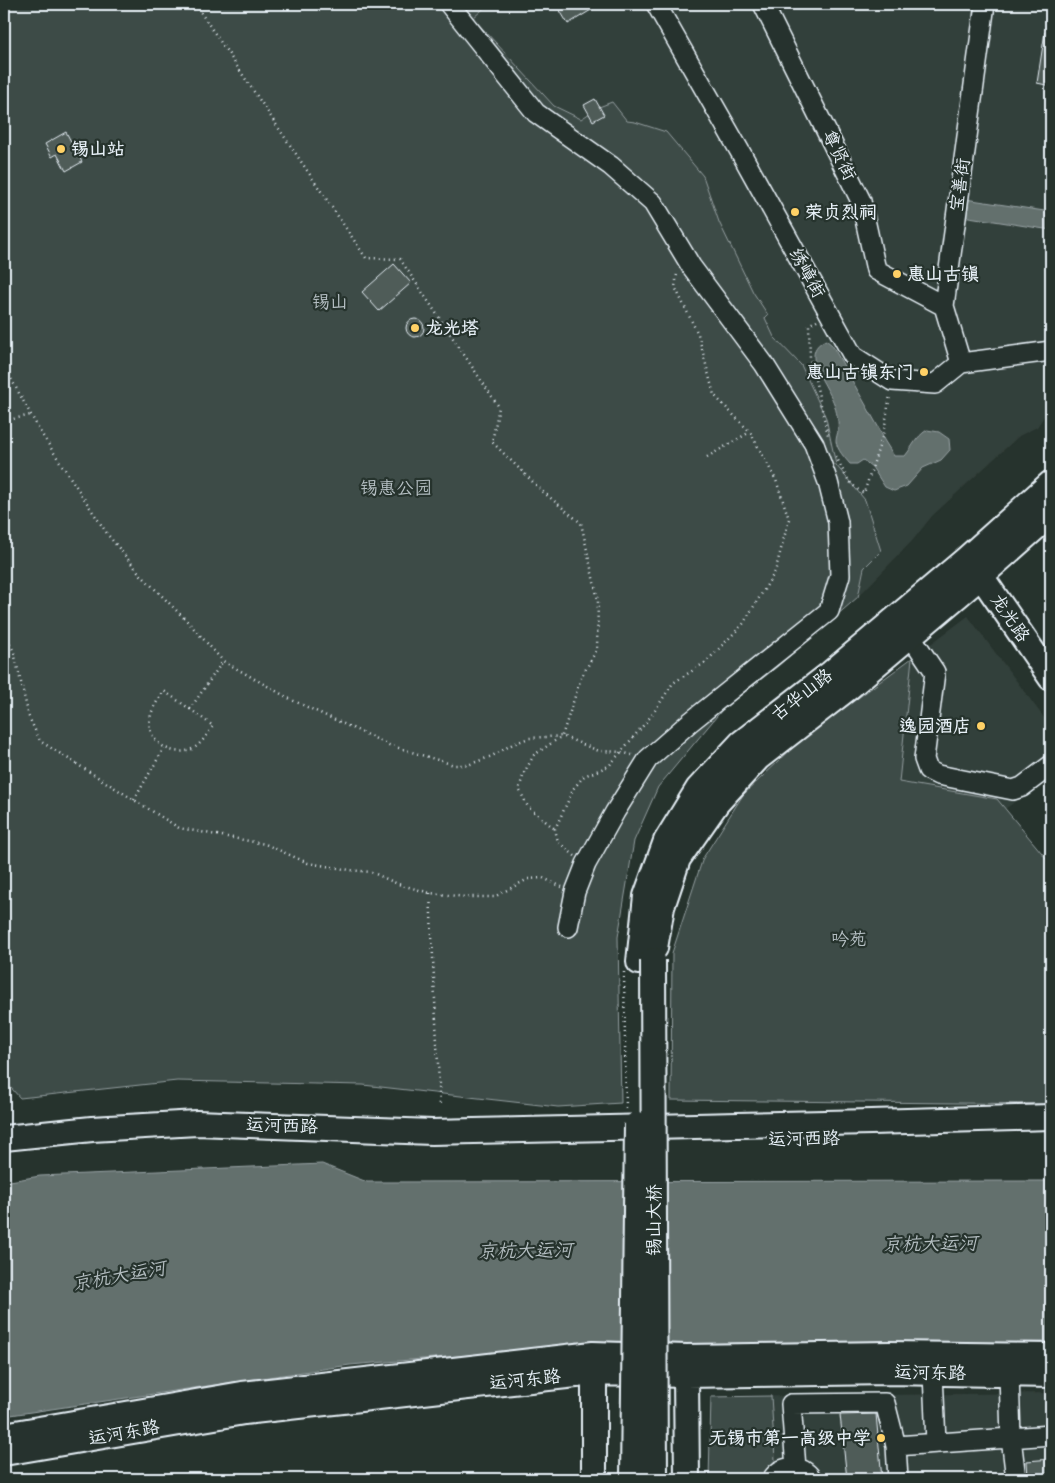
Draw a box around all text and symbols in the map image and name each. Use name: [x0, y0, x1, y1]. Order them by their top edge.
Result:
street label: 尊贤街: [817, 126, 861, 184]
place label: 锡山站: [71, 138, 125, 161]
marker: 锡山站: [55, 143, 67, 155]
street label: 宝善街: [945, 157, 975, 213]
place label: 荣贞烈祠: [805, 201, 877, 224]
marker: 荣贞烈祠: [789, 206, 801, 218]
street label: 绣嶂街: [784, 244, 830, 302]
place label: 惠山古镇: [907, 263, 979, 286]
marker: 惠山古镇: [891, 268, 903, 280]
park label: 锡山: [312, 291, 348, 314]
place label: 龙光塔: [425, 317, 479, 340]
marker: 龙光塔: [409, 322, 421, 334]
place label: 惠山古镇东门: [806, 361, 914, 384]
marker: 惠山古镇东门: [918, 366, 930, 378]
park label: 锡惠公园: [360, 477, 432, 500]
street label: 龙光路: [985, 589, 1035, 647]
street label: 古华山路: [767, 664, 837, 726]
place label: 逸园酒店: [899, 715, 971, 738]
marker: 逸园酒店: [975, 720, 987, 732]
park label: 吟苑: [831, 928, 867, 951]
street label: 运河西路: [246, 1113, 318, 1139]
street label: 运河西路: [768, 1127, 840, 1151]
street label: 锡山大桥: [643, 1184, 666, 1256]
water label: 京杭大运河: [882, 1231, 981, 1257]
water label: 京杭大运河: [477, 1238, 576, 1264]
water label: 京杭大运河: [70, 1255, 171, 1296]
street label: 运河东路: [894, 1361, 966, 1385]
street label: 运河东路: [488, 1365, 562, 1395]
street label: 运河东路: [87, 1415, 161, 1451]
place label: 无锡市第一高级中学: [709, 1427, 871, 1450]
marker: 无锡市第一高级中学: [875, 1432, 887, 1444]

